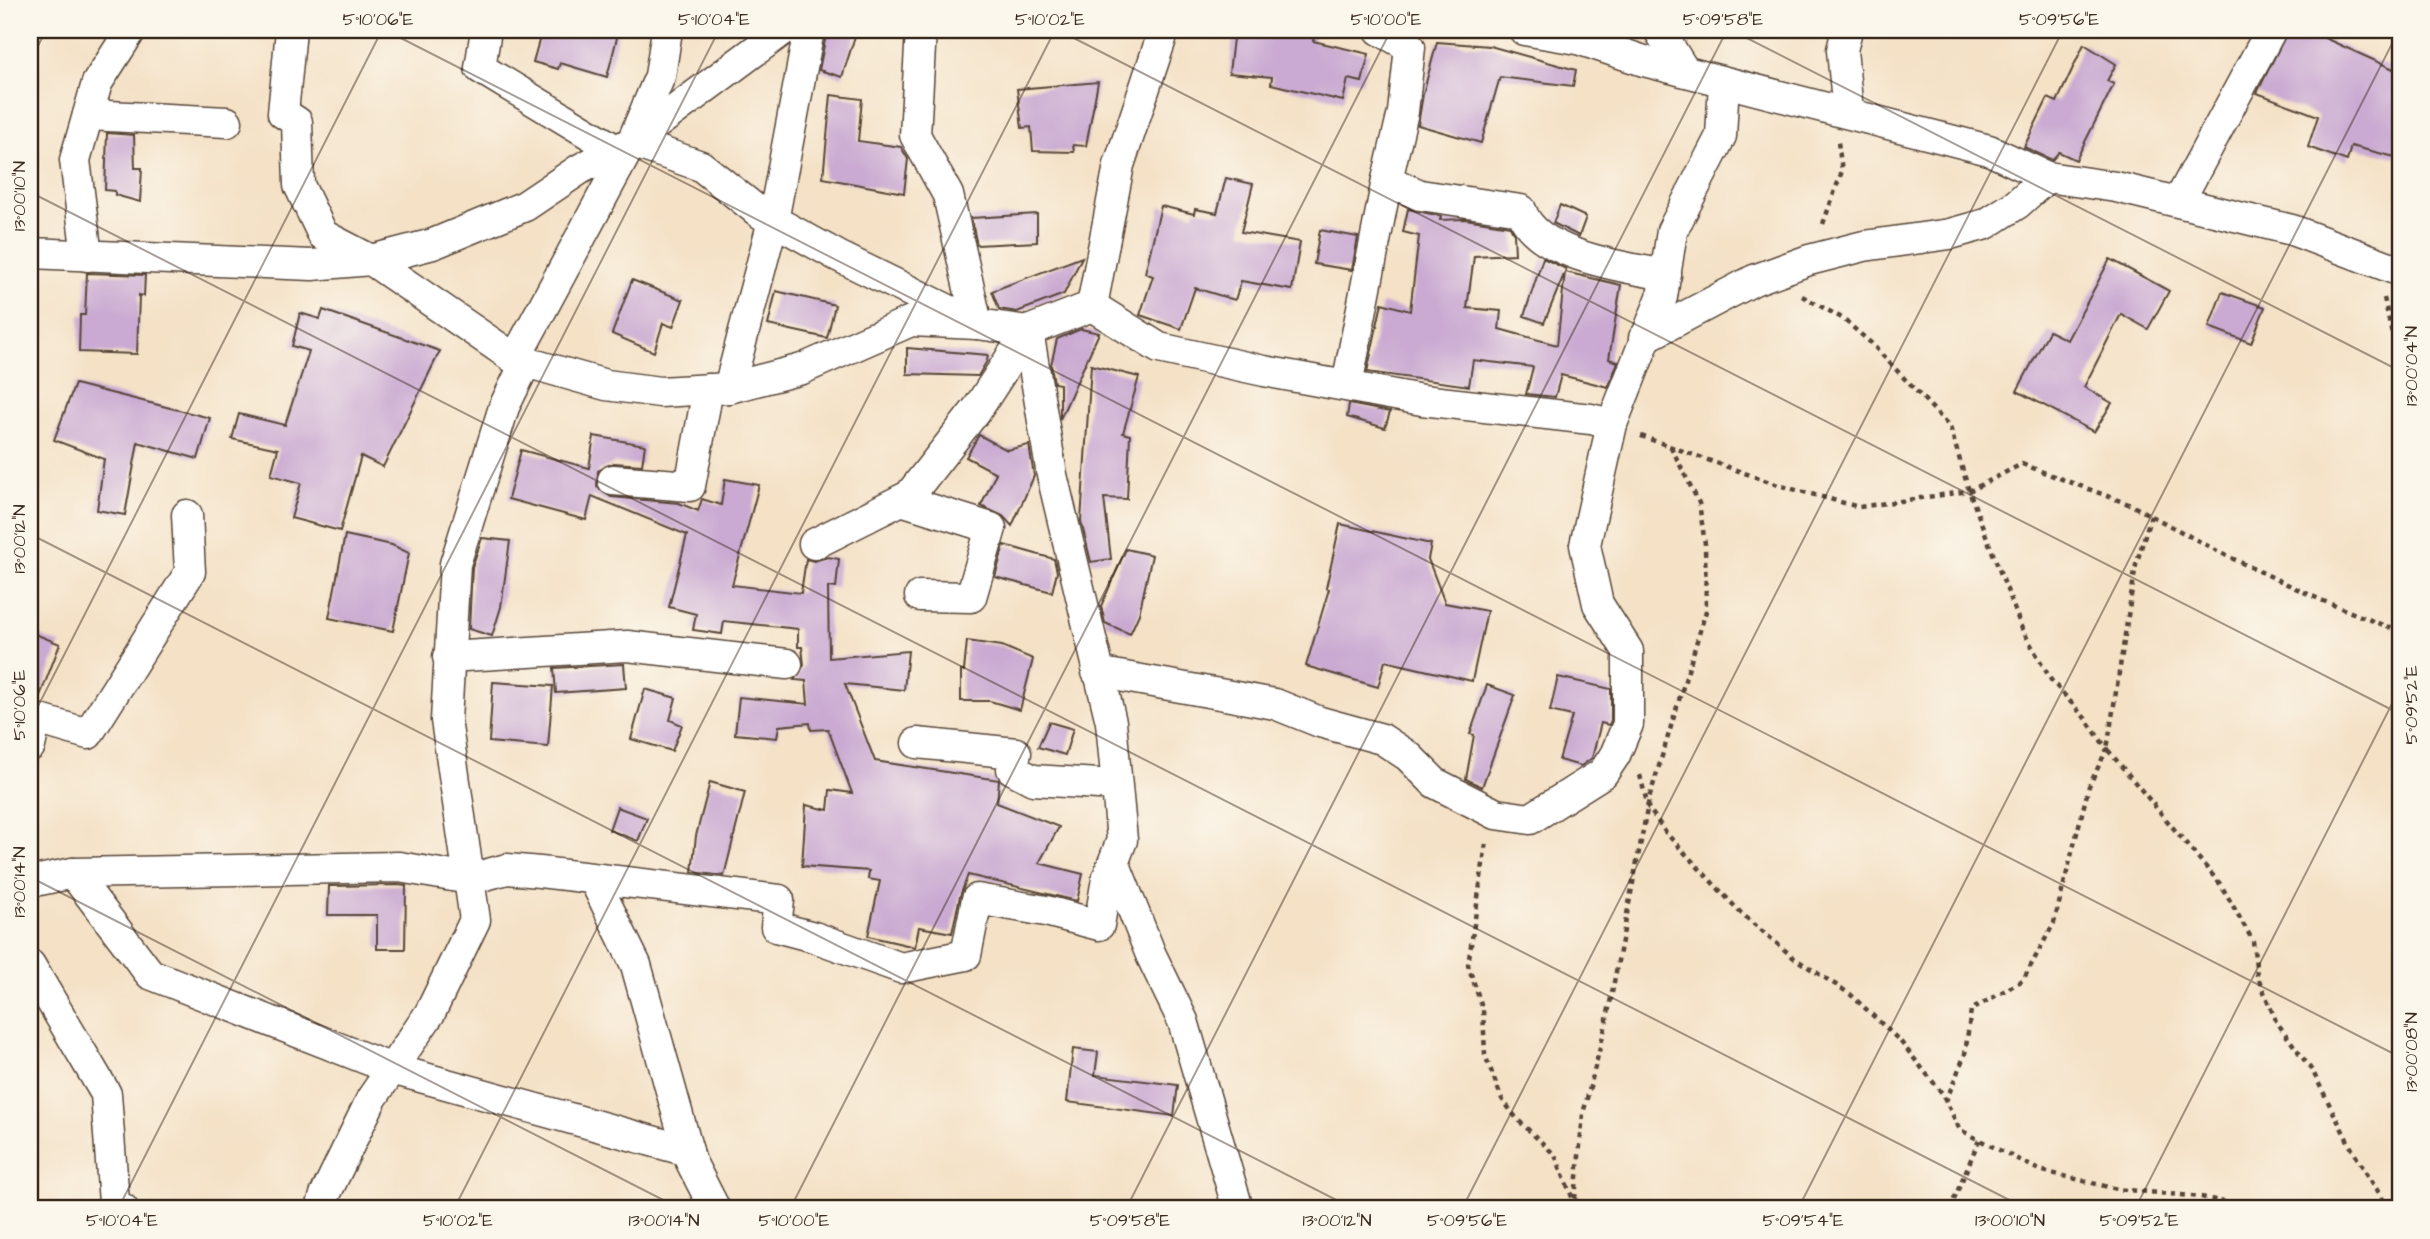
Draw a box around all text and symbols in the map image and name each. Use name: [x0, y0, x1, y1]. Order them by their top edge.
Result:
text: 5°10'06"E: [343, 7, 414, 32]
text: 5°10'04"E: [678, 7, 750, 32]
text: 5°10'02"E: [1015, 7, 1085, 32]
text: 5°10'00"E: [1351, 7, 1422, 32]
text: 5°09'58"E: [1683, 7, 1764, 32]
text: 5°09'56"E: [2019, 7, 2099, 32]
text: 13°00'10"N: [7, 161, 32, 231]
text: 13°00'04"N: [2399, 326, 2424, 406]
text: 13°00'12"N: [7, 504, 32, 574]
text: 5°09'52"E: [2399, 665, 2424, 745]
text: 5°10'06"E: [7, 669, 32, 740]
text: 13°00'14"N: [7, 846, 32, 918]
text: 13°00'08"N: [2399, 1012, 2424, 1092]
text: 5°10'04"E: [86, 1208, 158, 1233]
text: 5°10'02"E: [423, 1208, 493, 1233]
text: 13°00'14"N: [628, 1208, 700, 1233]
text: 5°10'00"E: [759, 1208, 830, 1233]
text: 5°09'58"E: [1090, 1208, 1171, 1233]
text: 13°00'12"N: [1302, 1208, 1372, 1233]
text: 5°09'56"E: [1427, 1208, 1507, 1233]
text: 5°09'54"E: [1762, 1208, 1844, 1233]
text: 13°00'10"N: [1975, 1208, 2045, 1233]
text: 5°09'52"E: [2099, 1208, 2179, 1233]

